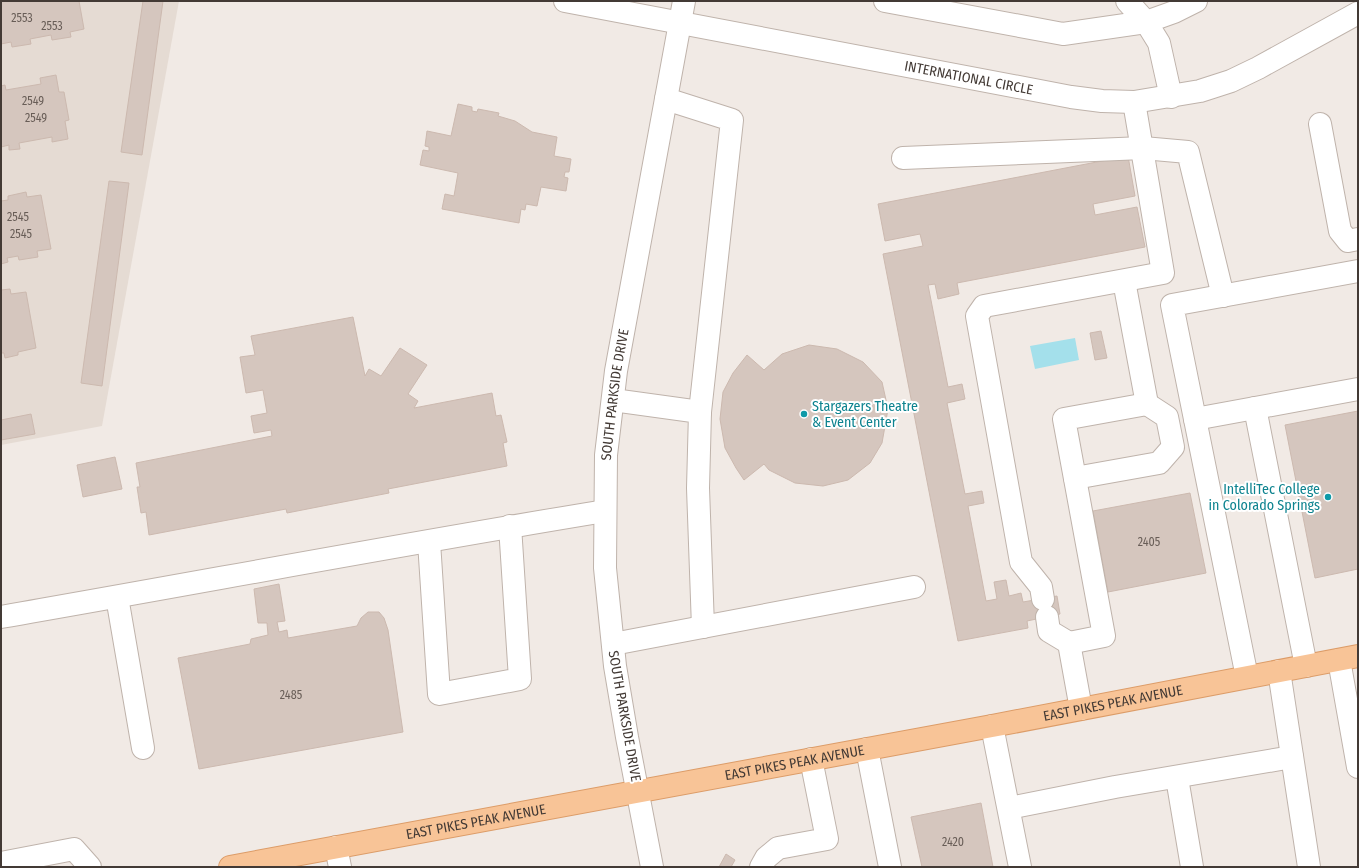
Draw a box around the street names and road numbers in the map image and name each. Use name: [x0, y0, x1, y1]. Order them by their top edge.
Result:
street label: INTERNATIONAL CIRCLE: [903, 58, 1035, 99]
street label: SOUTH PARKSIDE DRIVE: [598, 327, 633, 460]
street label: SOUTH PARKSIDE DRIVE: [605, 649, 644, 783]
street label: EAST PIKES PEAK AVENUE: [1042, 682, 1185, 725]
street label: EAST PIKES PEAK AVENUE: [723, 742, 866, 784]
street label: EAST PIKES PEAK AVENUE: [405, 801, 548, 843]

